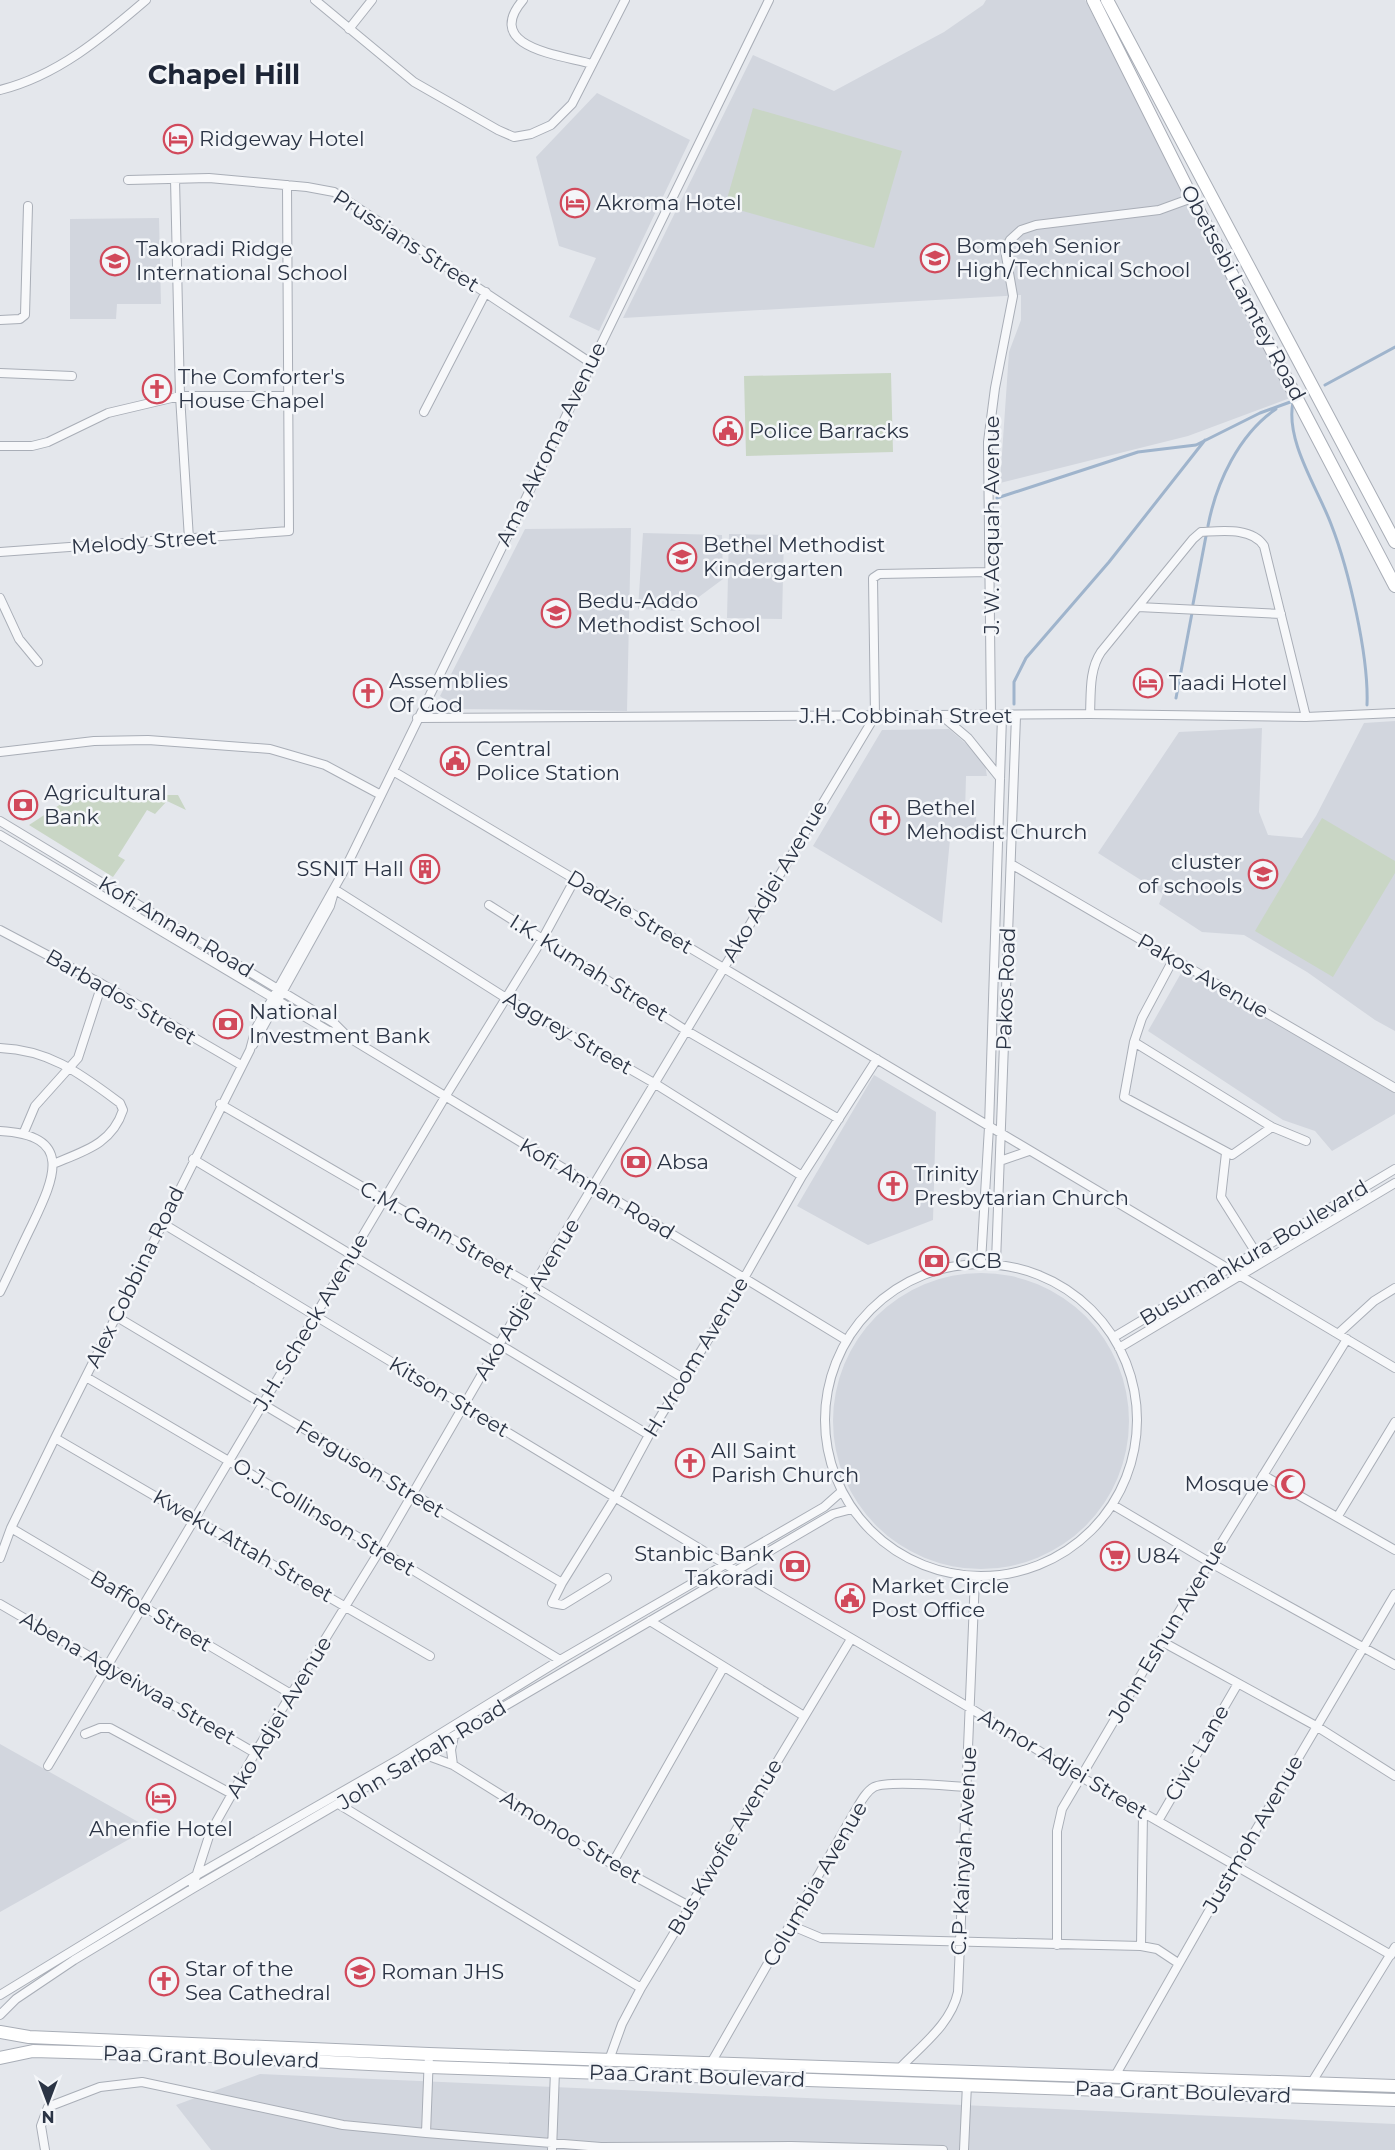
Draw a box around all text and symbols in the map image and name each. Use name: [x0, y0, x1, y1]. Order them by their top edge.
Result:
district label: Chapel Hill: [148, 58, 300, 91]
hotel icon: Ridgeway Hotel: [162, 123, 194, 155]
place label: Ridgeway Hotel: [199, 126, 365, 151]
street label: Obetsebi Lamtey Road: [1176, 181, 1311, 405]
street label: Prussians Street: [329, 184, 484, 297]
hotel icon: Akroma Hotel: [559, 187, 591, 219]
place label: Akroma Hotel: [596, 190, 742, 215]
place label: Bompeh Senior High/Technical School: [956, 233, 1190, 282]
place label: Takoradi Ridge International School: [136, 236, 348, 285]
school or university icon: Bompeh Senior High/Technical School: [919, 242, 951, 274]
school or university icon: Takoradi Ridge International School: [99, 245, 131, 277]
street label: Ama Akroma Avenue: [490, 338, 611, 550]
place label: The Comforter's House Chapel: [178, 364, 345, 413]
church icon: The Comforter's House Chapel: [141, 373, 173, 405]
public building icon: Police Barracks: [712, 415, 744, 447]
street label: J. W. Acquah Avenue: [979, 415, 1004, 636]
place label: Police Barracks: [749, 418, 909, 443]
street label: Melody Street: [70, 524, 218, 559]
place label: Bethel Methodist Kindergarten: [703, 532, 885, 581]
school or university icon: Bethel Methodist Kindergarten: [666, 541, 698, 573]
place label: Bedu-Addo Methodist School: [577, 588, 761, 637]
school or university icon: Bedu-Addo Methodist School: [540, 597, 572, 629]
hotel icon: Taadi Hotel: [1132, 667, 1164, 699]
place label: Assemblies Of God: [389, 668, 508, 717]
place label: Taadi Hotel: [1169, 670, 1287, 695]
church icon: Assemblies Of God: [352, 677, 384, 709]
street label: J.H. Cobbinah Street: [798, 703, 1013, 728]
place label: Central Police Station: [476, 736, 620, 785]
public building icon: Central Police Station: [439, 745, 471, 777]
place label: Agricultural Bank: [44, 780, 167, 829]
bank icon: Agricultural Bank: [7, 789, 39, 821]
street label: Ako Adjei Avenue: [717, 795, 833, 966]
place label: Bethel Mehodist Church: [906, 795, 1087, 844]
church icon: Bethel Mehodist Church: [869, 804, 901, 836]
place label: cluster of schools: [1138, 849, 1242, 898]
building icon: SSNIT Hall: [409, 853, 441, 885]
place label: SSNIT Hall: [296, 856, 404, 881]
school or university icon: cluster of schools: [1247, 858, 1279, 890]
street label: Dadzie Street: [563, 864, 698, 959]
street label: Kofi Annan Road: [94, 870, 258, 983]
street label: I.K. Kumah Street: [505, 909, 673, 1026]
street label: Pakos Road: [991, 927, 1020, 1051]
street label: Pakos Avenue: [1133, 928, 1273, 1023]
street label: Barbados Street: [42, 943, 201, 1050]
street label: Aggrey Street: [499, 986, 637, 1080]
place label: National Investment Bank: [249, 999, 430, 1048]
bank icon: National Investment Bank: [212, 1008, 244, 1040]
street label: Kofi Annan Road: [515, 1132, 679, 1245]
bank icon: Absa: [620, 1146, 652, 1178]
place label: Absa: [657, 1149, 709, 1174]
place label: Trinity Presbytarian Church: [914, 1161, 1129, 1210]
church icon: Trinity Presbytarian Church: [877, 1170, 909, 1202]
street label: Busumankura Boulevard: [1135, 1174, 1373, 1331]
street label: C.M. Cann Street: [356, 1175, 519, 1284]
street label: Alex Cobbina Road: [80, 1182, 189, 1371]
street label: Ako Adjei Avenue: [469, 1213, 585, 1384]
street label: J.H. Scheck Avenue: [247, 1229, 373, 1416]
bank icon: GCB: [918, 1245, 950, 1277]
place label: GCB: [955, 1248, 1002, 1273]
street label: H. Vroom Avenue: [638, 1272, 753, 1441]
street label: Kitson Street: [385, 1351, 514, 1442]
street label: Ferguson Street: [291, 1414, 449, 1523]
place label: All Saint Parish Church: [711, 1438, 859, 1487]
church icon: All Saint Parish Church: [674, 1447, 706, 1479]
street label: O.J. Collinson Street: [228, 1452, 420, 1581]
mosque icon: Mosque: [1274, 1468, 1306, 1500]
place label: Mosque: [1184, 1471, 1269, 1496]
street label: Kweku Attah Street: [149, 1484, 338, 1607]
street label: John Eshun Avenue: [1103, 1535, 1232, 1728]
supermarket icon: U84: [1099, 1540, 1131, 1572]
place label: Stanbic Bank Takoradi: [634, 1541, 774, 1590]
place label: U84: [1136, 1543, 1180, 1568]
bank icon: Stanbic Bank Takoradi: [779, 1550, 811, 1582]
street label: Baffoe Street: [86, 1565, 216, 1657]
place label: Market Circle Post Office: [871, 1573, 1009, 1622]
public building icon: Market Circle Post Office: [834, 1582, 866, 1614]
street label: Abena Agyeiwaa Street: [16, 1606, 240, 1750]
street label: Ako Adjei Avenue: [221, 1631, 337, 1802]
street label: John Sarbah Road: [332, 1694, 511, 1815]
street label: Civic Lane: [1159, 1700, 1234, 1805]
street label: Annor Adjei Street: [974, 1703, 1152, 1824]
street label: C.P Kainyah Avenue: [946, 1746, 981, 1956]
street label: Justmoh Avenue: [1197, 1751, 1308, 1918]
street label: Bus Kwofie Avenue: [662, 1754, 787, 1939]
hotel icon: Ahenfie Hotel: [145, 1782, 177, 1814]
street label: Amonoo Street: [496, 1785, 646, 1888]
street label: Columbia Avenue: [757, 1797, 872, 1971]
place label: Ahenfie Hotel: [89, 1816, 233, 1841]
place label: Star of the Sea Cathedral: [185, 1956, 331, 2005]
school or university icon: Roman JHS: [344, 1956, 376, 1988]
place label: Roman JHS: [381, 1959, 504, 1984]
church icon: Star of the Sea Cathedral: [148, 1965, 180, 1997]
street label: Paa Grant Boulevard: [102, 2040, 320, 2073]
street label: Paa Grant Boulevard: [588, 2059, 806, 2092]
north arrow: [18, 2072, 78, 2132]
street label: Paa Grant Boulevard: [1074, 2075, 1292, 2108]
text: N: [42, 2107, 54, 2126]

